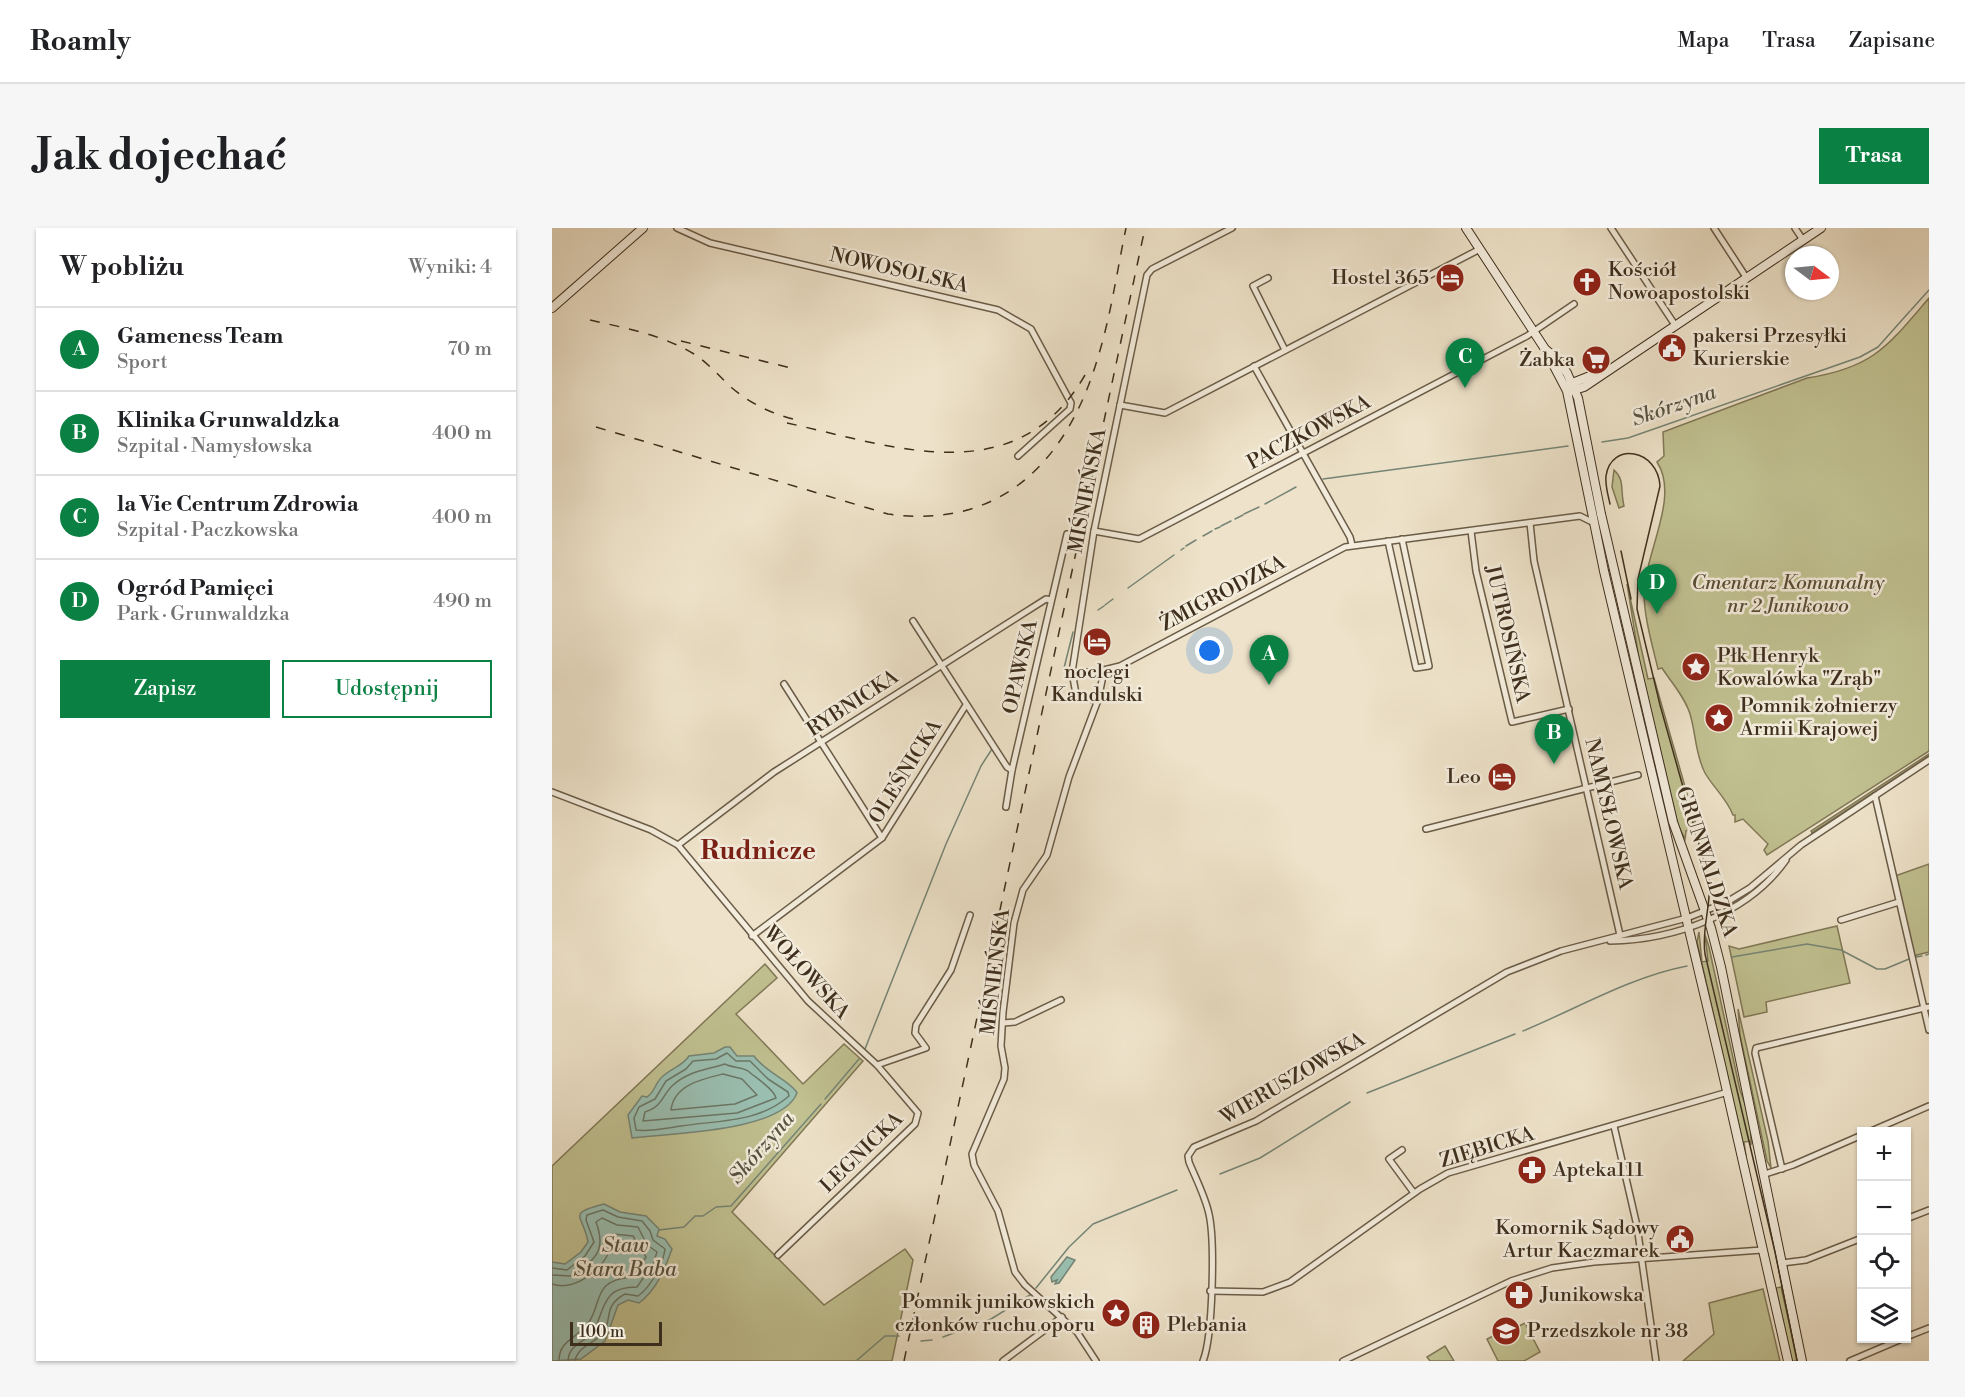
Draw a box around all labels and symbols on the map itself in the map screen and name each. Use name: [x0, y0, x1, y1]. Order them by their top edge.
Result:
street label: NOWOSOLSKA: [827, 243, 972, 299]
north arrow: [1785, 246, 1839, 300]
place label: Kościół Nowoapostolski: [1608, 258, 1750, 306]
hotel icon: Hostel 365: [1434, 262, 1466, 294]
place label: Hostel 365: [1332, 266, 1429, 291]
church icon: Kościół Nowoapostolski: [1571, 266, 1603, 298]
place label: pakersi Przesyłki Kurierskie: [1693, 324, 1847, 372]
public building icon: pakersi Przesyłki Kurierskie: [1656, 332, 1688, 364]
pin: C: [1446, 338, 1484, 388]
supermarket icon: Żabka: [1580, 344, 1612, 376]
place label: Żabka: [1519, 347, 1576, 373]
water label: Skórzyna: [1628, 379, 1720, 433]
street label: PACZKOWSKA: [1243, 389, 1376, 476]
street label: MIŚNIEŃSKA: [1063, 425, 1113, 556]
street label: ŻMIGRODZKA: [1156, 549, 1291, 638]
street label: JUTROSIŃSKA: [1479, 562, 1536, 706]
pin: D: [1638, 564, 1676, 614]
park label: Cmentarz Komunalny nr 2 Junikowo: [1691, 571, 1885, 619]
street label: OPAWSKA: [998, 616, 1044, 717]
hotel icon: noclegi Kandulski: [1081, 626, 1113, 658]
your location: [1195, 636, 1224, 665]
pin: A: [1250, 636, 1288, 685]
place label: Płk Henryk Kowalówka "Zrąb": [1717, 644, 1881, 692]
place icon: Płk Henryk Kowalówka "Zrąb": [1680, 651, 1712, 683]
place label: noclegi Kandulski: [1051, 660, 1143, 708]
street label: RYBNICKA: [802, 664, 905, 743]
place label: Pomnik żołnierzy Armii Krajowej: [1739, 694, 1898, 742]
place icon: Pomnik żołnierzy Armii Krajowej: [1703, 702, 1735, 734]
street label: OLEŚNICKA: [863, 714, 949, 829]
pin: B: [1534, 714, 1574, 764]
street label: NAMYSŁOWSKA: [1578, 736, 1638, 893]
hotel icon: Leo: [1486, 761, 1518, 793]
place label: Leo: [1446, 765, 1481, 790]
street label: GRUNWALDZKA: [1670, 783, 1743, 942]
district label: Rudnicze: [700, 835, 816, 867]
street label: MIŚNIEŃSKA: [975, 906, 1016, 1036]
street label: WOŁOWSKA: [757, 920, 855, 1026]
street label: WIERUSZOWSKA: [1215, 1027, 1371, 1131]
water label: Skórzyna: [724, 1106, 801, 1190]
street label: LEGNICKA: [815, 1106, 910, 1199]
street label: ZIĘBICKA: [1437, 1121, 1539, 1174]
pharmacy icon: Apteka111: [1516, 1154, 1548, 1186]
place label: Apteka111: [1552, 1158, 1644, 1183]
place label: Komornik Sądowy Artur Kaczmarek: [1495, 1216, 1661, 1264]
public building icon: Komornik Sądowy Artur Kaczmarek: [1664, 1223, 1696, 1255]
water label: Staw Stara Baba: [573, 1233, 677, 1283]
pharmacy icon: Junikowska: [1503, 1279, 1535, 1311]
place label: Junikowska: [1539, 1283, 1644, 1308]
place label: Pomnik junikowskich członków ruchu oporu: [895, 1290, 1096, 1338]
place icon: Pomnik junikowskich członków ruchu oporu: [1100, 1297, 1132, 1329]
building icon: Plebania: [1130, 1309, 1162, 1341]
place label: Plebania: [1167, 1313, 1248, 1338]
school or university icon: Przedszkole nr 38: [1490, 1315, 1522, 1347]
scale bar: [570, 1319, 662, 1346]
place label: Przedszkole nr 38: [1527, 1319, 1688, 1344]

